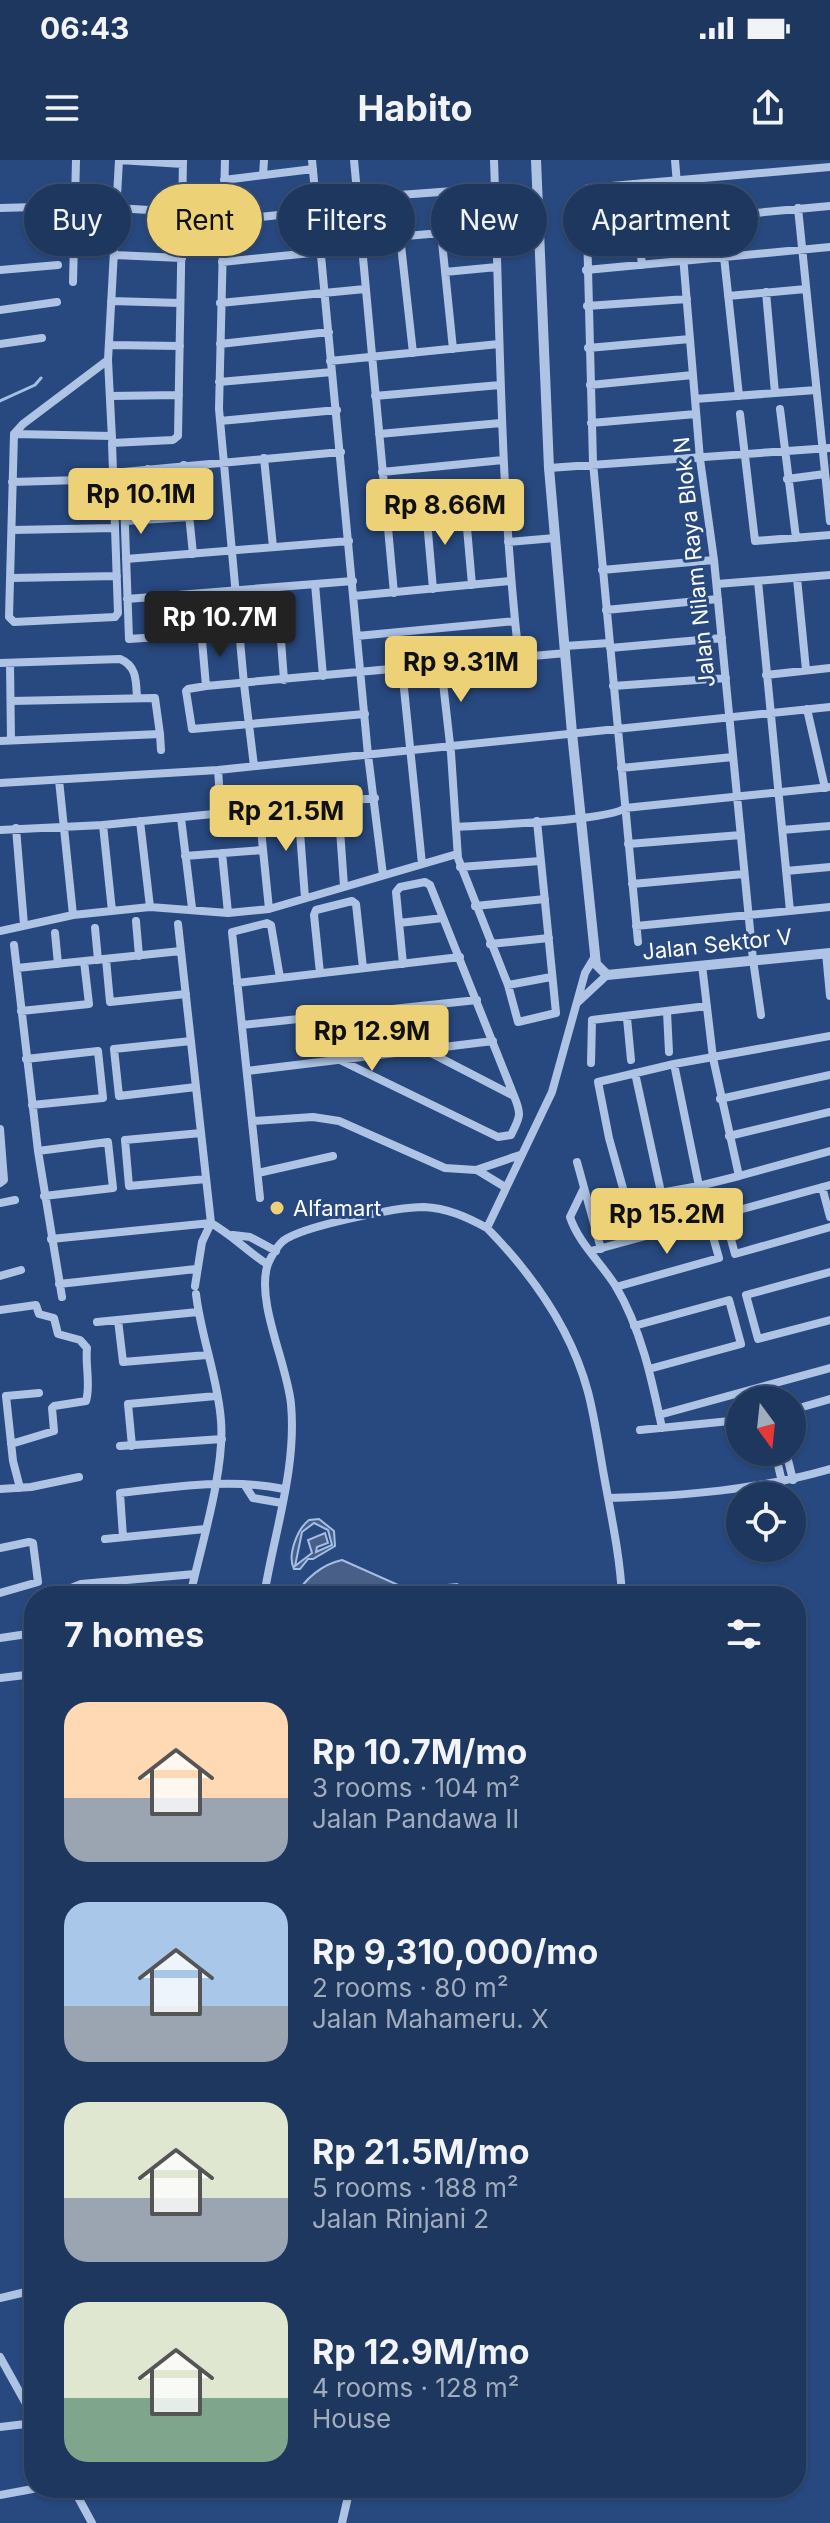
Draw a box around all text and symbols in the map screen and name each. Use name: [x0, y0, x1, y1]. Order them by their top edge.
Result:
text: 06:43: [40, 10, 129, 46]
icon: menu: [40, 86, 84, 130]
text: Habito: [357, 86, 473, 130]
icon: share: [746, 86, 790, 130]
chip: Buy: [24, 184, 131, 256]
chip: Rent: [147, 184, 262, 256]
chip: Filters: [278, 184, 415, 256]
chip: New: [431, 184, 547, 256]
chip: Apartment: [563, 184, 758, 256]
street label: Jalan Nilam Raya Blok N: [668, 436, 720, 688]
pin: Rp 10.1M: [58, 468, 224, 536]
text: Rp 10.1M: [86, 478, 196, 509]
pin: Rp 8.66M: [362, 479, 528, 547]
text: Rp 8.66M: [384, 489, 506, 520]
pin: Rp 10.7M: [137, 591, 303, 659]
text: Rp 10.7M: [163, 601, 277, 632]
pin: Rp 9.31M: [378, 636, 544, 704]
text: Rp 9.31M: [403, 646, 519, 677]
pin: Rp 21.5M: [203, 785, 369, 853]
text: Rp 21.5M: [228, 795, 344, 826]
street label: Jalan Sektor V: [641, 923, 793, 965]
pin: Rp 12.9M: [289, 1005, 455, 1073]
text: Rp 12.9M: [314, 1015, 430, 1046]
pin: Rp 15.2M: [584, 1188, 750, 1256]
place label: Alfamart: [293, 1195, 381, 1221]
text: Rp 15.2M: [609, 1198, 725, 1229]
marker: Alfamart: [268, 1199, 286, 1217]
north arrow: [726, 1386, 806, 1466]
map controls: [726, 1386, 806, 1562]
button: locate: [726, 1482, 806, 1562]
icon: filters: [722, 1612, 766, 1656]
text: 7 homes: [64, 1614, 204, 1655]
text: Rp 10.7M/mo: [312, 1731, 527, 1772]
icon: home: [128, 1734, 224, 1830]
text: 3 rooms · 104 m²: [312, 1772, 520, 1803]
text: Jalan Pandawa II: [312, 1803, 519, 1834]
text: Rp 9,310,000/mo: [312, 1931, 598, 1972]
icon: home: [128, 1934, 224, 2030]
text: 2 rooms · 80 m²: [312, 1972, 508, 2003]
text: Jalan Mahameru. X: [312, 2003, 549, 2034]
text: Rp 21.5M/mo: [312, 2131, 530, 2172]
icon: home: [128, 2134, 224, 2230]
text: 5 rooms · 188 m²: [312, 2172, 519, 2203]
text: Jalan Rinjani 2: [312, 2203, 489, 2234]
text: Rp 12.9M/mo: [312, 2331, 530, 2372]
icon: home: [128, 2334, 224, 2430]
text: 4 rooms · 128 m²: [312, 2372, 519, 2403]
text: House: [312, 2403, 391, 2434]

